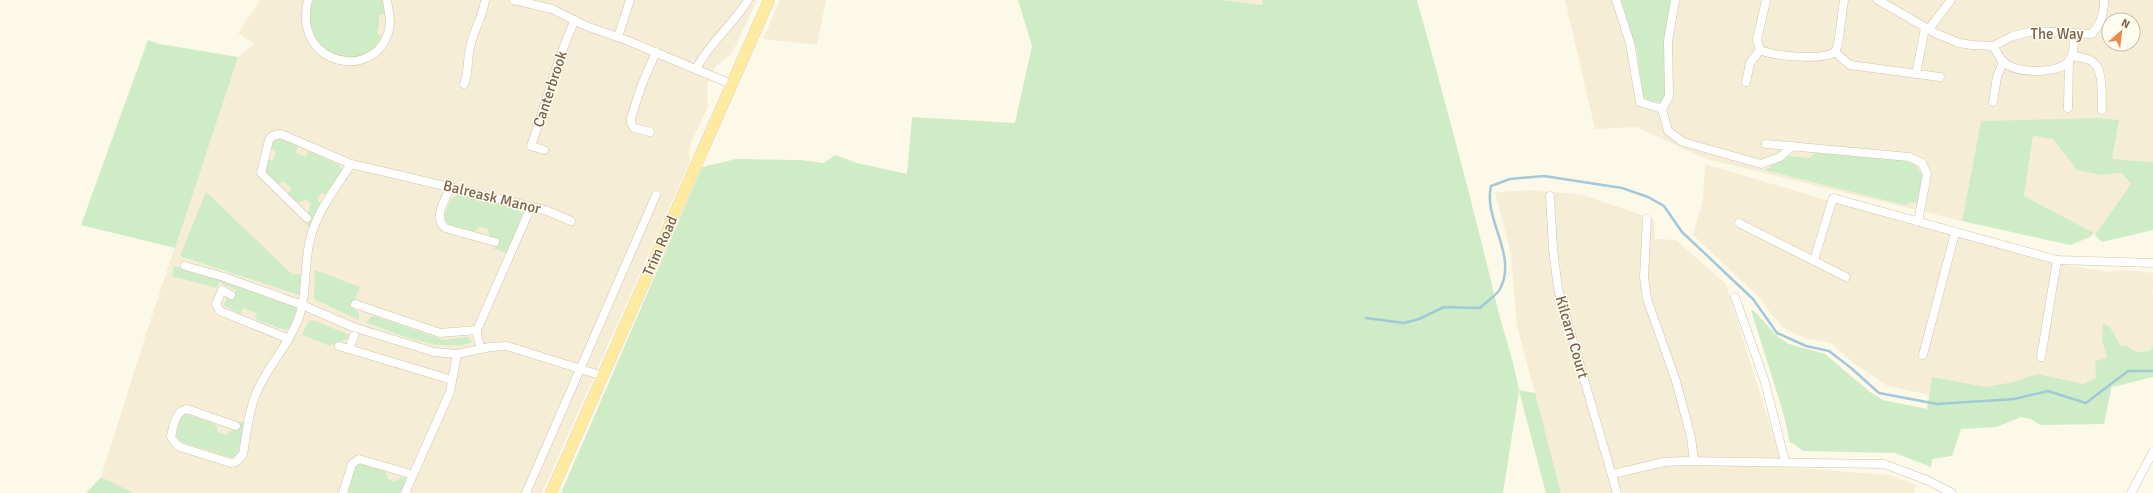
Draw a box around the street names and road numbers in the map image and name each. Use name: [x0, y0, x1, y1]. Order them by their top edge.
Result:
street label: The Way: [2031, 25, 2084, 43]
street label: Canterbrook: [529, 48, 571, 129]
street label: Balreask Manor: [441, 176, 543, 218]
street label: Trim Road: [639, 213, 681, 279]
street label: Kilcarn Court: [1552, 294, 1592, 380]

